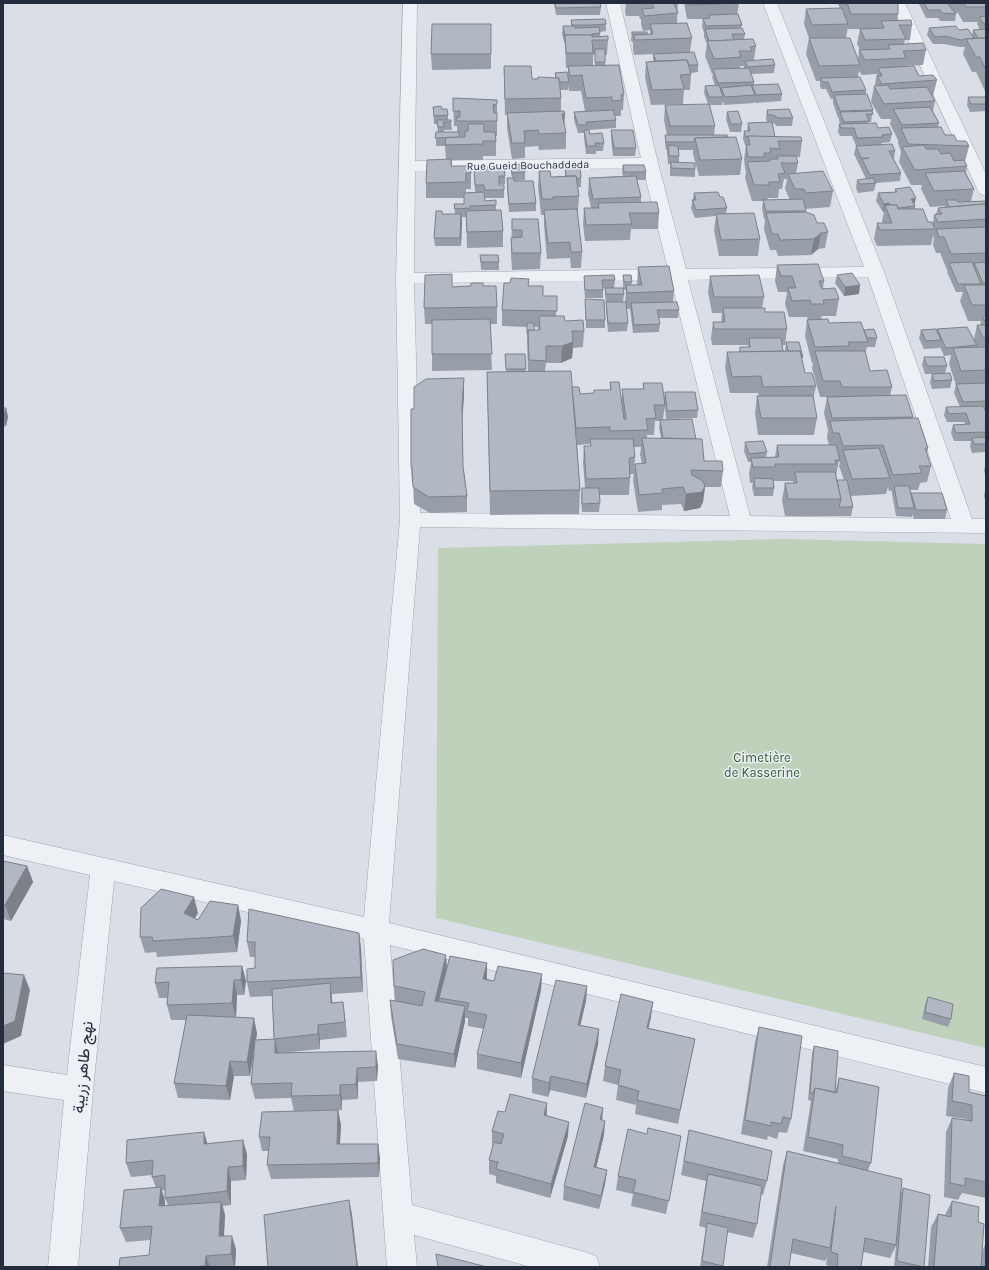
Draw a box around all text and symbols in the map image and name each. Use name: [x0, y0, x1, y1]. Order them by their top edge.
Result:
street label: Rue Gueid Bouchaddeda: [467, 158, 589, 173]
park label: Cimetière de Kasserine: [724, 750, 800, 780]
street label: نهج طاهر زريبة: [68, 1020, 99, 1114]

